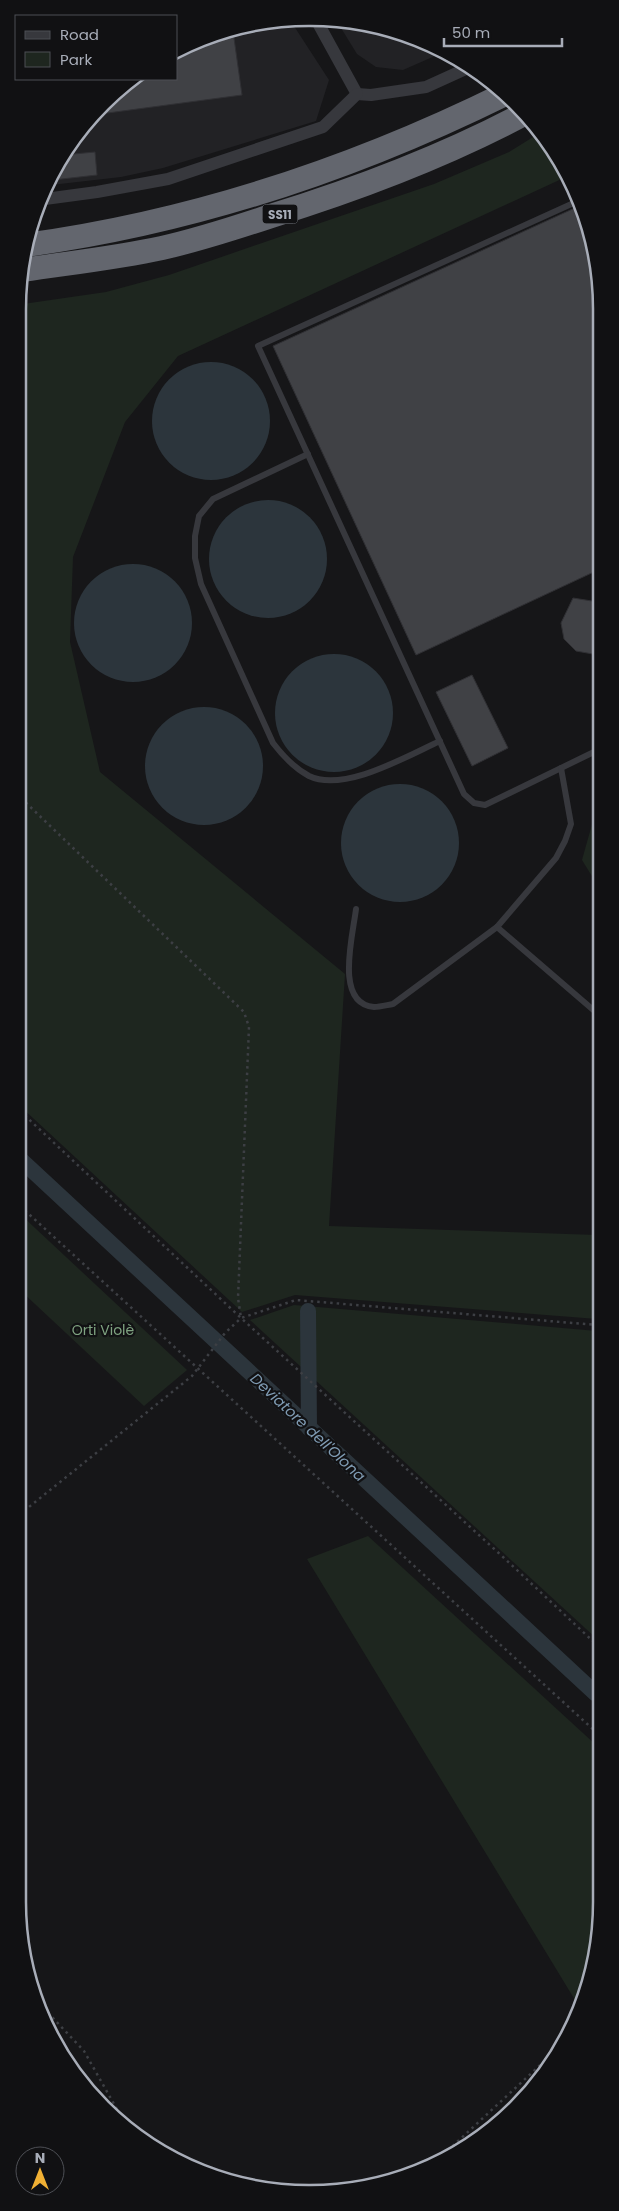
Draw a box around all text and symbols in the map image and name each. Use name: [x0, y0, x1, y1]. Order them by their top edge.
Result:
legend: [15, 15, 178, 80]
scale bar: [444, 15, 562, 47]
text: 50 m: [452, 22, 490, 43]
text: Road: [60, 24, 99, 45]
text: Park: [60, 49, 92, 70]
road number: SS11: [262, 204, 298, 223]
park label: Orti Violè: [72, 1320, 135, 1340]
water label: Deviatore dell'Olona: [246, 1368, 370, 1486]
north arrow: [15, 2146, 65, 2196]
text: N: [35, 2148, 45, 2168]

